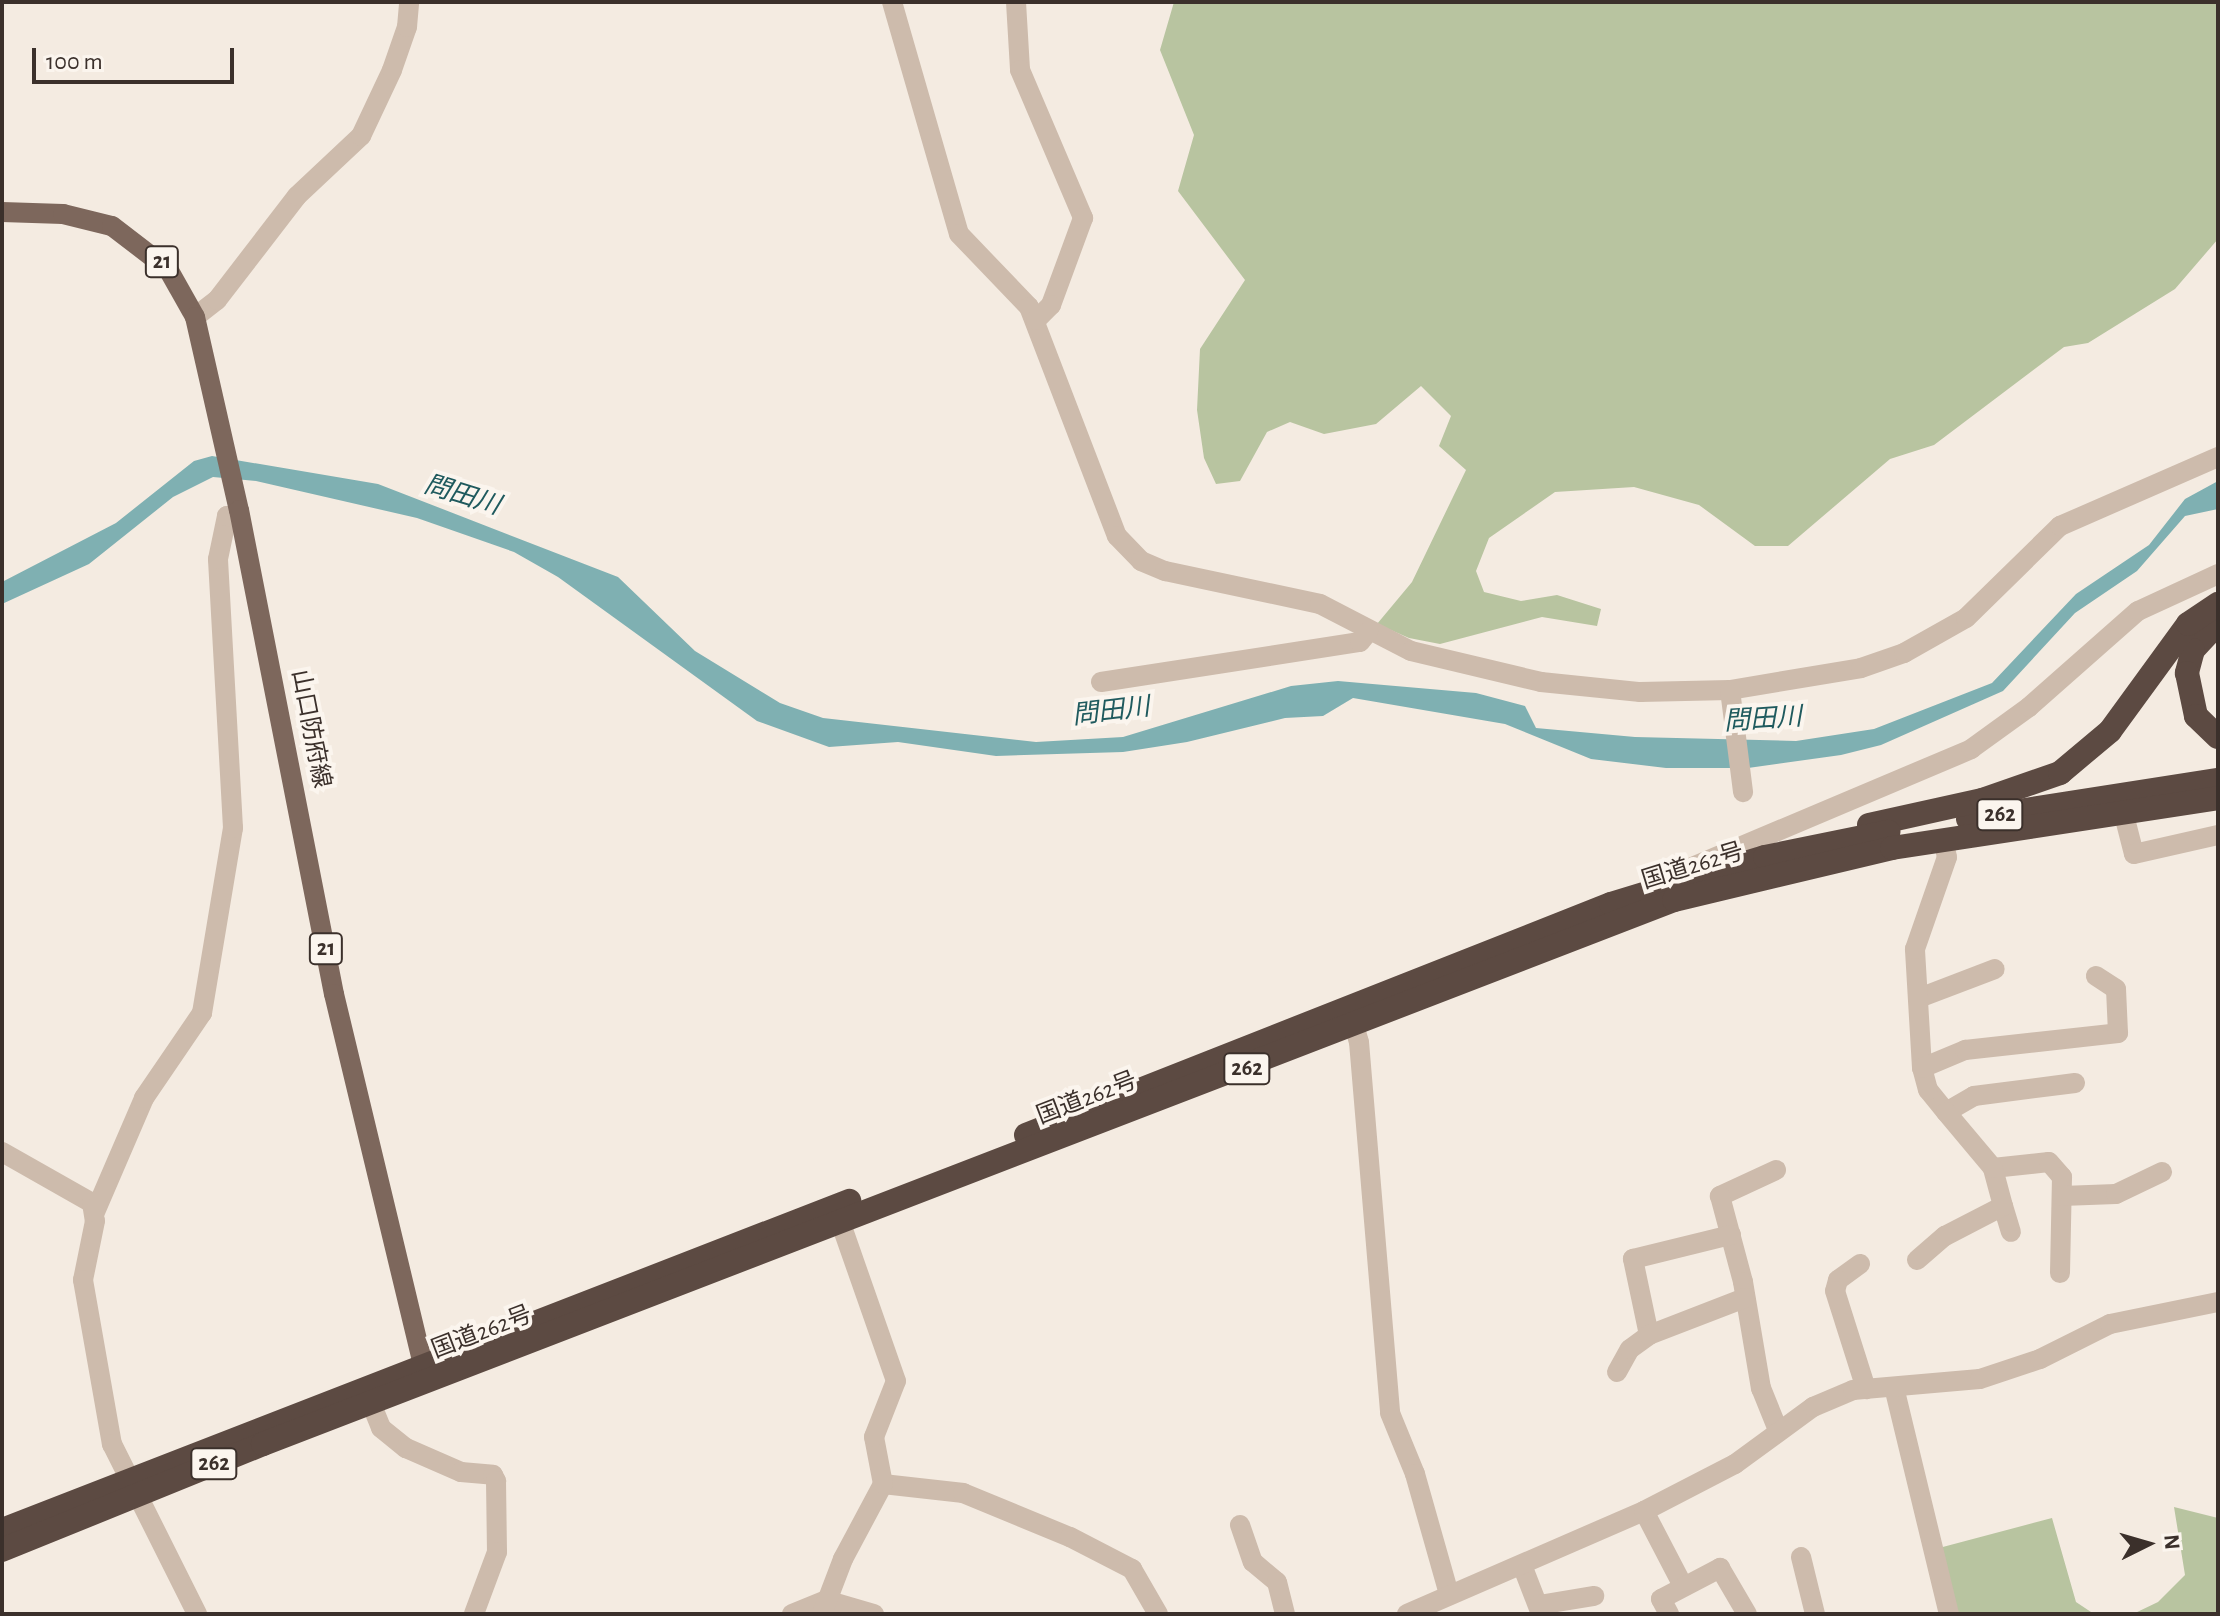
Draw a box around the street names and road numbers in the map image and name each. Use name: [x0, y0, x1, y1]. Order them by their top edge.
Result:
road number: 21: [144, 244, 180, 280]
street label: 山口防府線: [284, 667, 336, 791]
road number: 262: [1976, 797, 2024, 833]
street label: 国道262号: [1639, 838, 1747, 896]
road number: 21: [308, 931, 344, 967]
road number: 262: [1223, 1051, 1271, 1087]
street label: 国道262号: [1033, 1067, 1141, 1131]
street label: 国道262号: [428, 1301, 536, 1365]
road number: 262: [190, 1446, 238, 1482]

